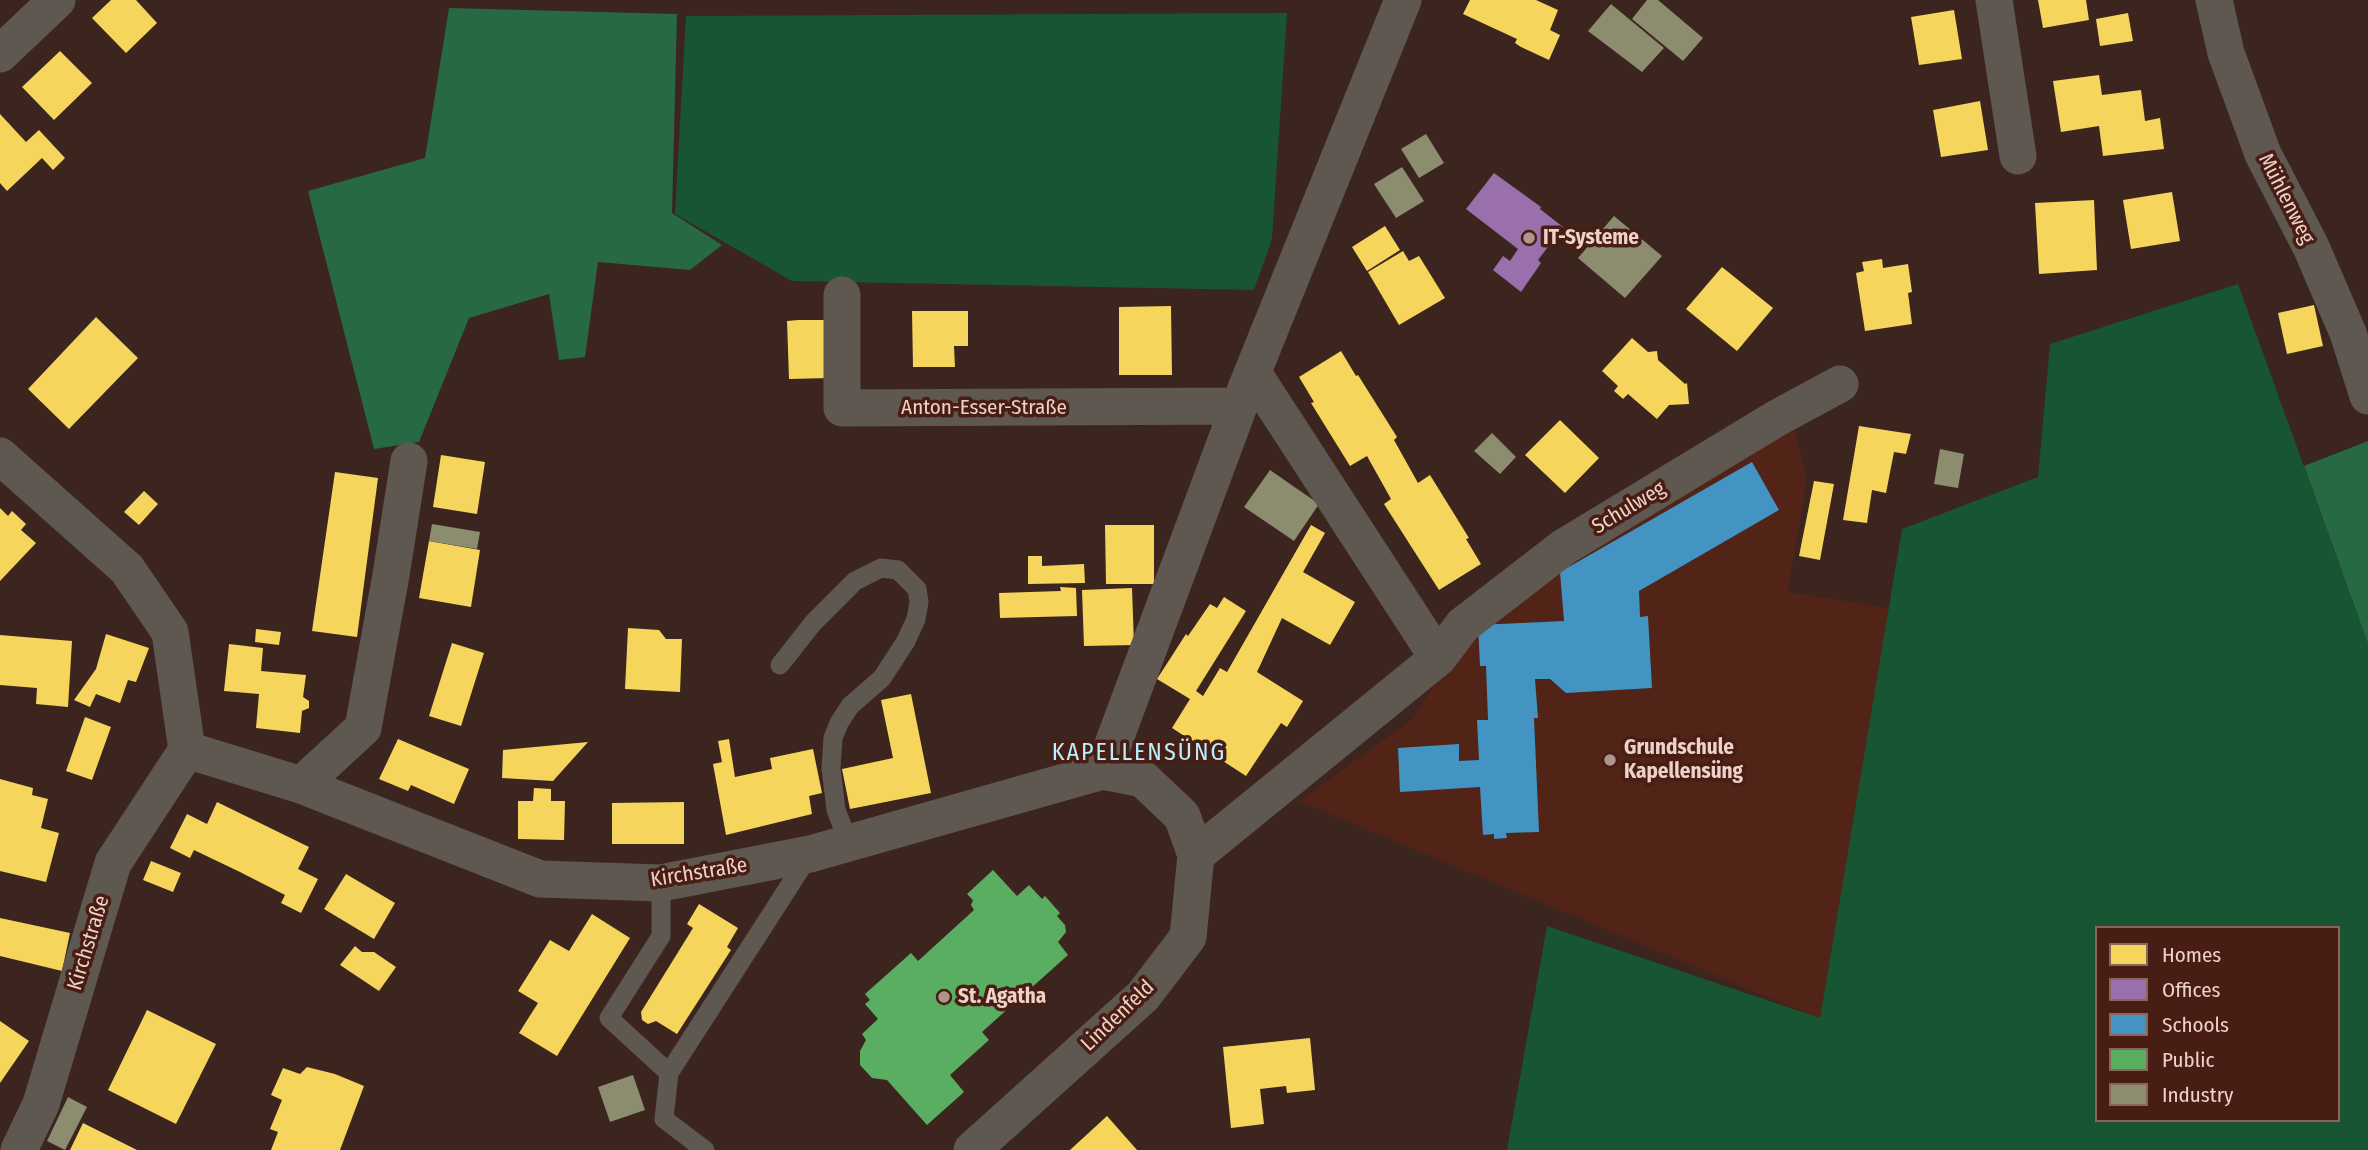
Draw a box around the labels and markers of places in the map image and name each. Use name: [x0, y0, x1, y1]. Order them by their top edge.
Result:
place label: IT-Systeme: [1543, 225, 1639, 251]
marker: IT-Systeme: [1521, 230, 1537, 246]
place label: Grundschule Kapellensüng: [1624, 735, 1743, 785]
marker: Grundschule Kapellensüng: [1602, 752, 1618, 768]
place label: St. Agatha: [958, 984, 1046, 1010]
marker: St. Agatha: [936, 989, 952, 1005]

